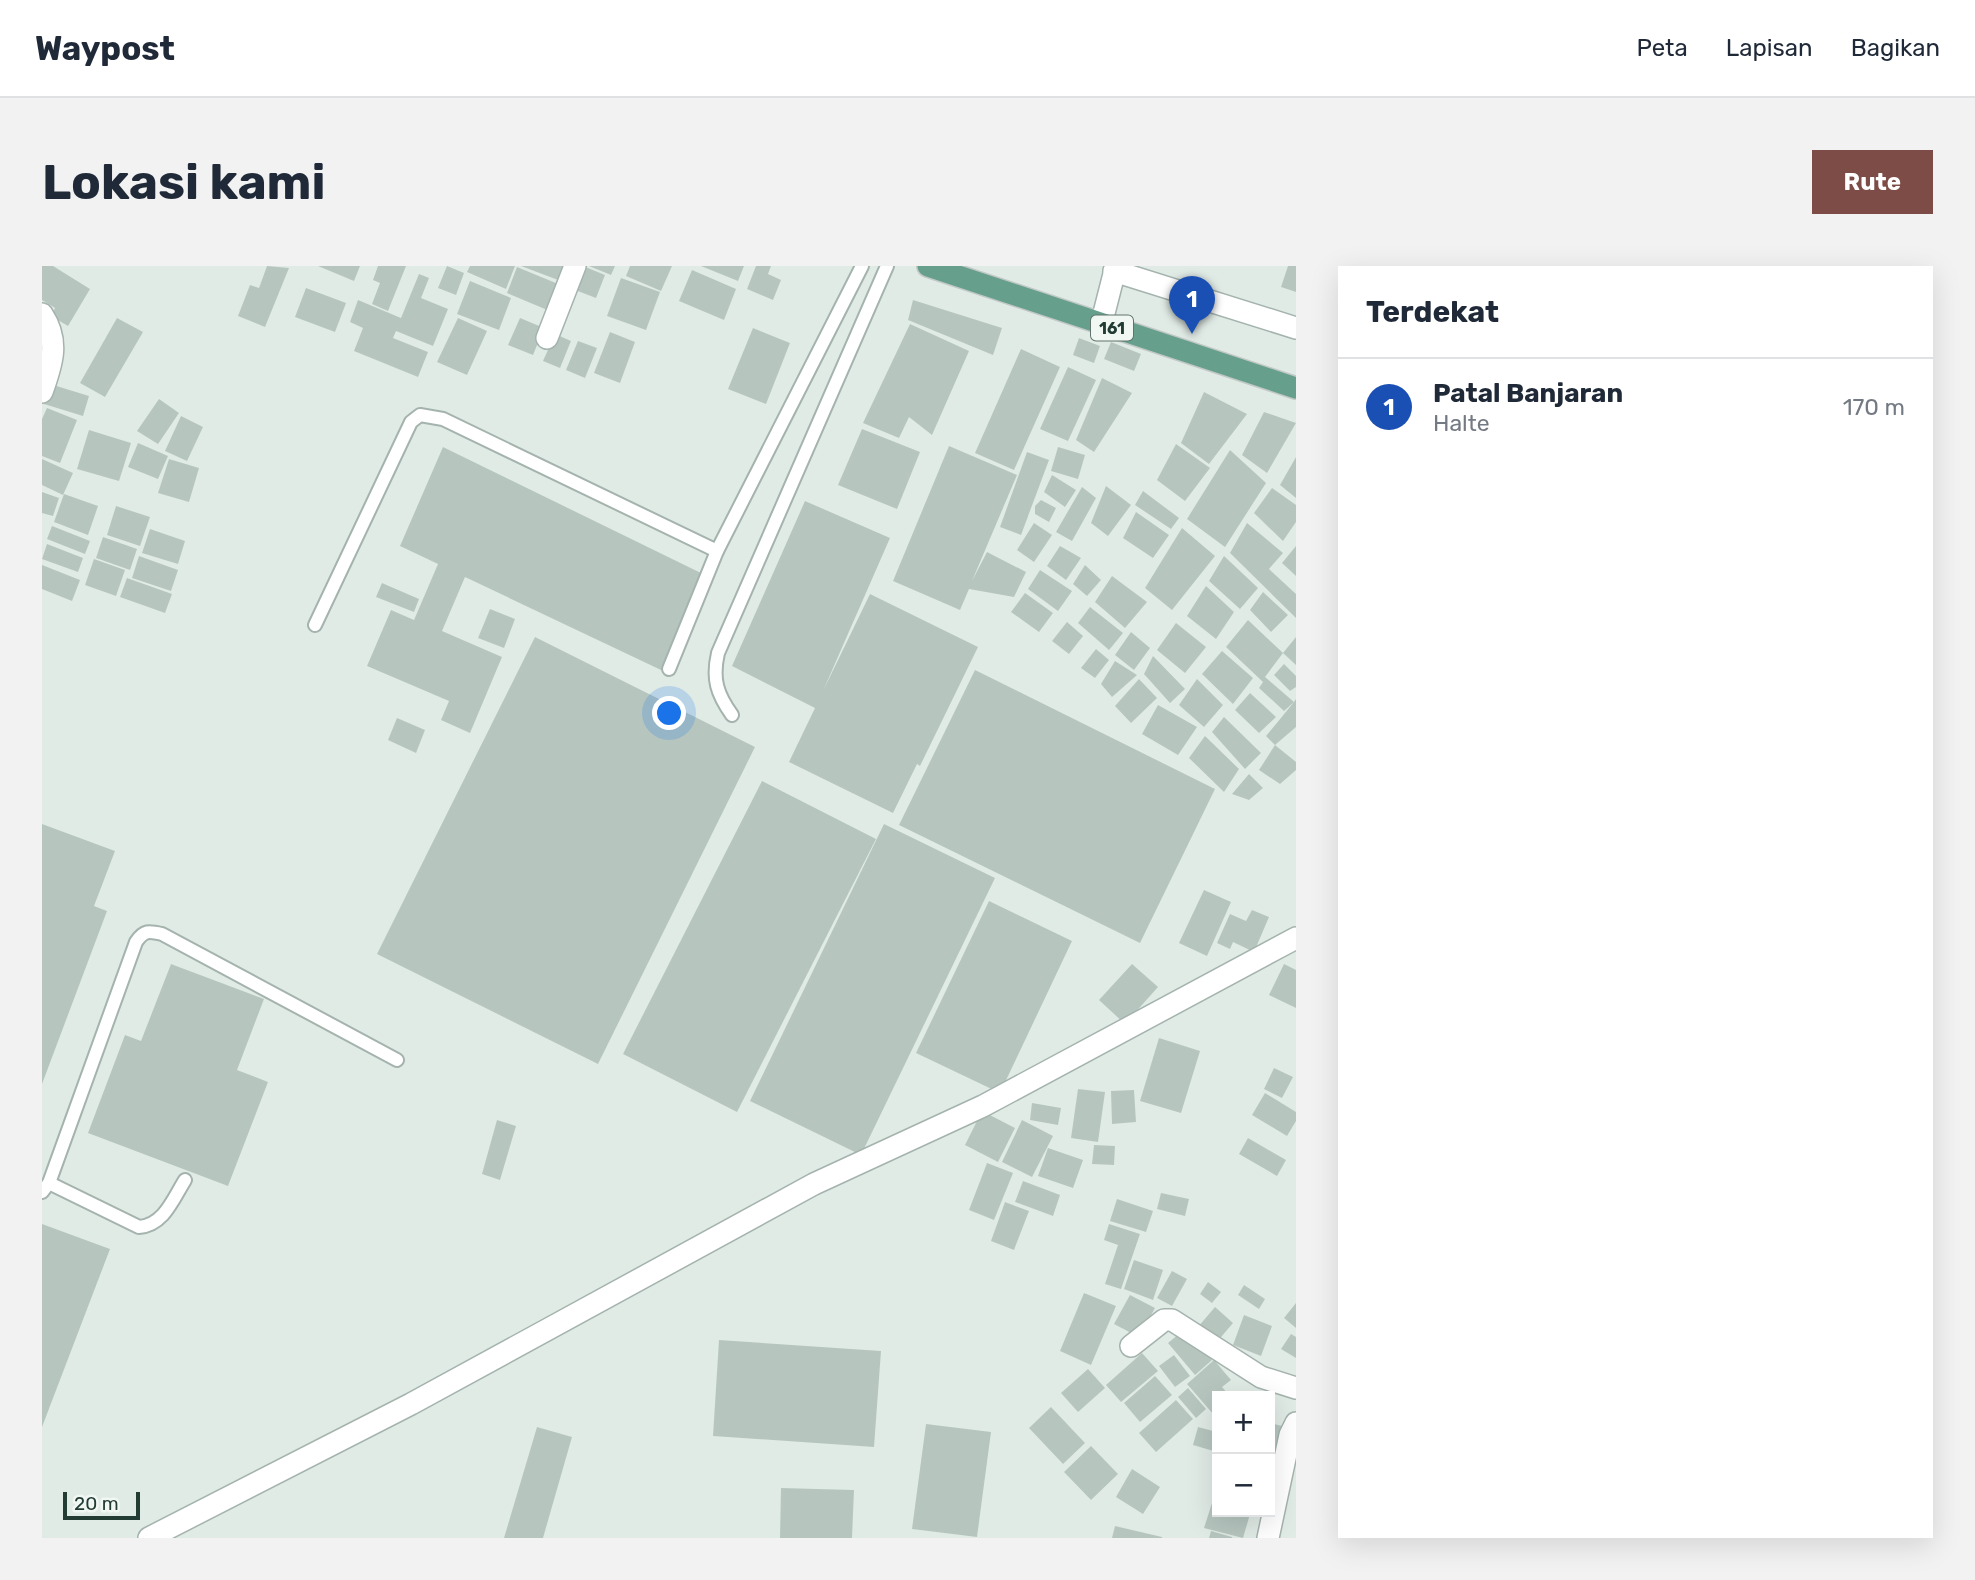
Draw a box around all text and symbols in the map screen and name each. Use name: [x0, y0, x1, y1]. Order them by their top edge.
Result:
text: Waypost: [35, 29, 175, 68]
text: Peta: [1636, 34, 1688, 62]
text: Lapisan: [1726, 34, 1813, 62]
text: Bagikan: [1851, 34, 1940, 62]
button: Rute: [1812, 150, 1933, 214]
text: Lokasi kami: [42, 153, 326, 211]
pin: 1: [1169, 276, 1215, 334]
text: Terdekat: [1366, 294, 1499, 330]
road number: 161: [1091, 316, 1133, 340]
text: Patal Banjaran: [1433, 378, 1623, 409]
text: 1: [1383, 393, 1395, 421]
text: 170 m: [1843, 393, 1905, 421]
text: Halte: [1433, 409, 1490, 437]
your location: [652, 696, 686, 730]
map controls: [1212, 1391, 1275, 1517]
button: +: [1212, 1391, 1275, 1454]
button: −: [1212, 1454, 1275, 1517]
scale bar: [63, 1489, 140, 1521]
text: 20 m: [74, 1492, 119, 1515]

